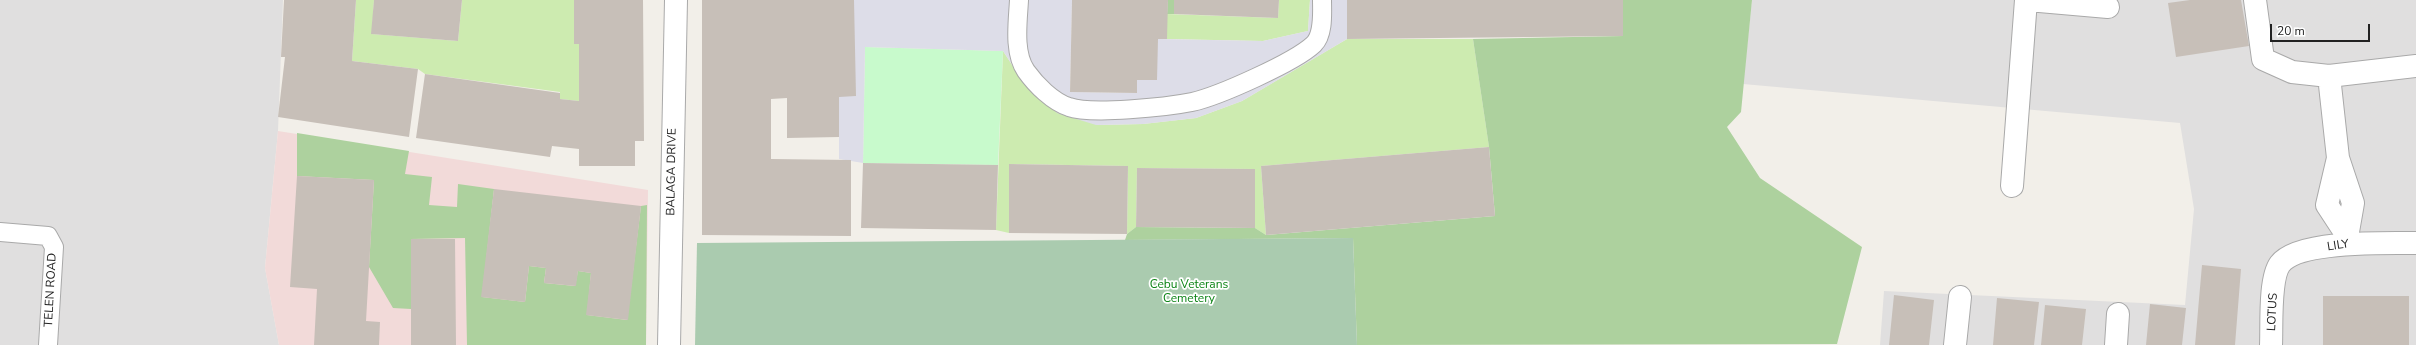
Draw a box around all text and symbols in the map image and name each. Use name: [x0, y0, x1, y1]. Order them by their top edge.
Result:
scale bar: [2272, 16, 2372, 42]
text: 20 m: [2277, 23, 2305, 39]
street label: BALAGA DRIVE: [664, 128, 680, 216]
street label: LILY: [2326, 237, 2350, 255]
street label: TELEN ROAD: [42, 252, 60, 328]
park label: Cebu Veterans Cemetery: [1150, 278, 1228, 306]
street label: LOTUS: [2265, 293, 2281, 331]

